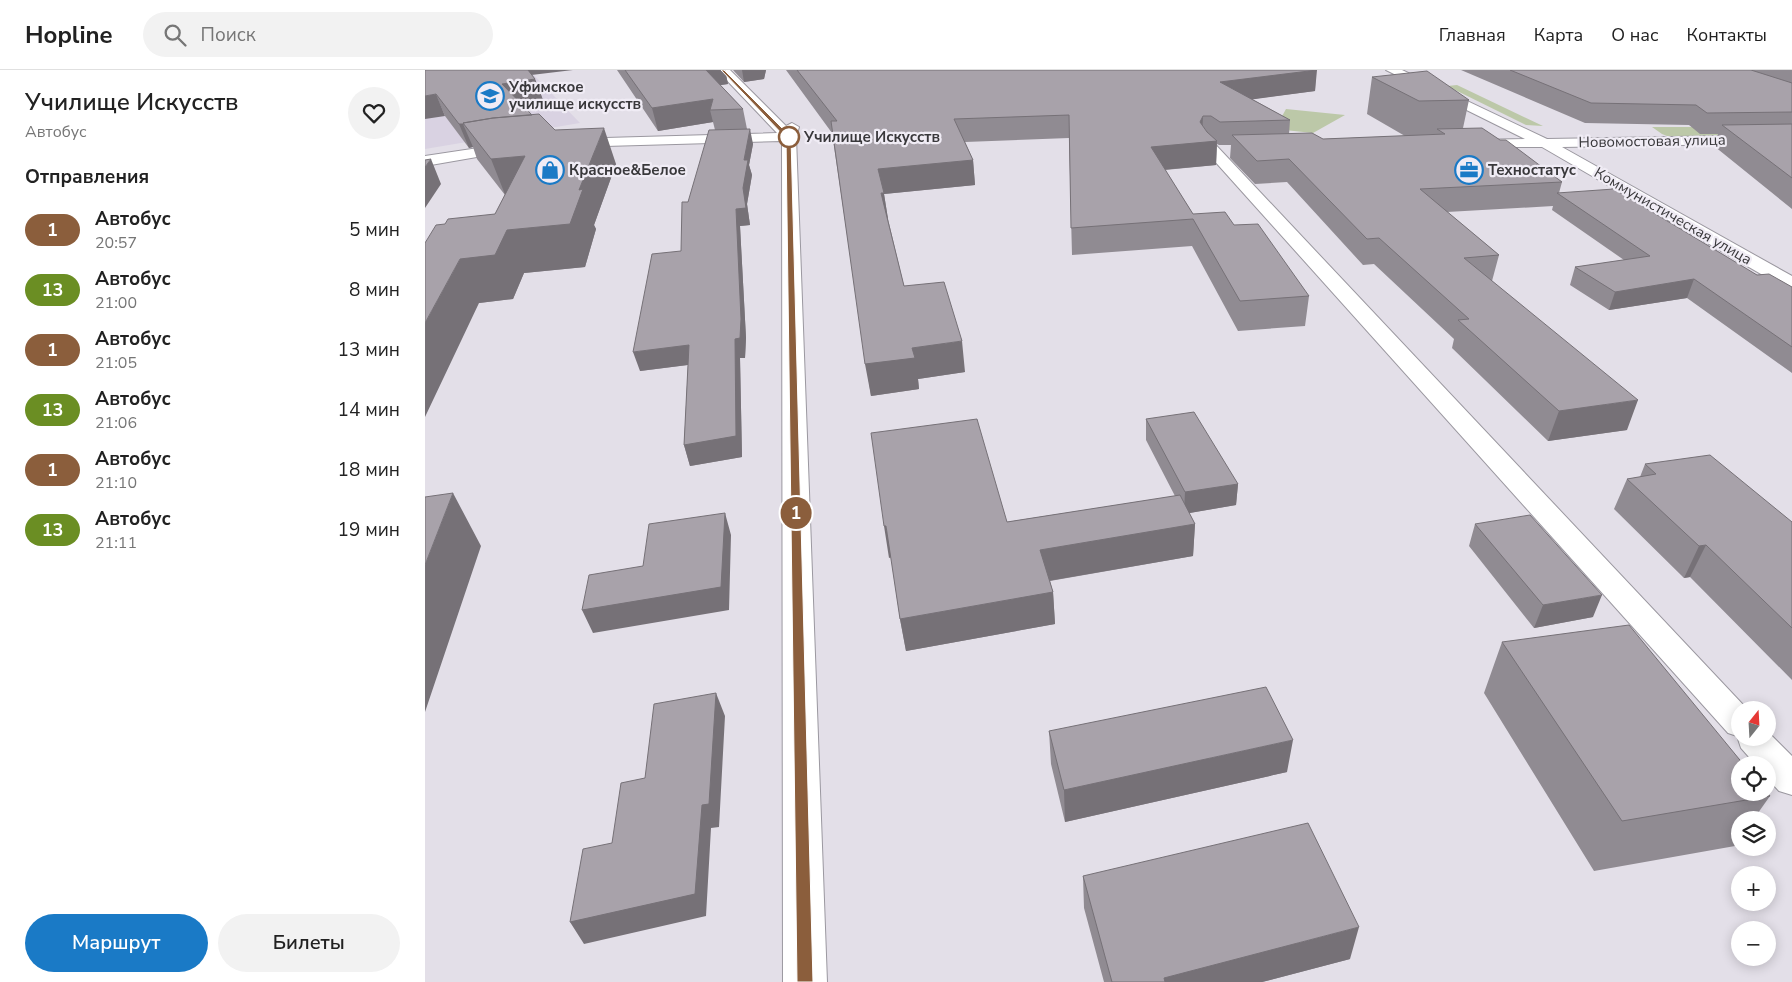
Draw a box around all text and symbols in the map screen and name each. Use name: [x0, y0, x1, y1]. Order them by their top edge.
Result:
search box: [143, 12, 493, 57]
text: Hopline: [25, 19, 113, 51]
icon: search: [161, 21, 189, 49]
text: Поиск: [201, 22, 256, 48]
text: Главная: [1439, 23, 1506, 47]
text: Карта: [1534, 23, 1583, 47]
text: О нас: [1611, 23, 1659, 47]
text: Контакты: [1687, 23, 1767, 47]
place label: Уфимское училище искусств: [508, 77, 641, 114]
school or university icon: Уфимское училище искусств: [475, 81, 505, 111]
text: Училище Искусств: [25, 86, 238, 118]
button: heart: [348, 87, 400, 139]
text: Автобус: [25, 121, 87, 143]
marker: Училище Искусств: [778, 126, 800, 148]
place label: Училище Искусств: [803, 127, 940, 147]
street label: Новомостовая улица: [1578, 130, 1726, 152]
shop icon: Красное&Белое: [535, 155, 565, 185]
office icon: Техностатус: [1454, 155, 1484, 185]
place label: Красное&Белое: [569, 160, 686, 180]
place label: Техностатус: [1488, 160, 1576, 180]
street label: Коммунистическая улица: [1590, 163, 1756, 269]
text: Отправления: [25, 164, 149, 190]
text: Автобус: [95, 206, 171, 232]
text: 5 мин: [349, 217, 400, 243]
text: 1: [47, 218, 58, 242]
text: 20:57: [95, 232, 137, 254]
text: Автобус: [95, 266, 171, 292]
text: 8 мин: [349, 277, 400, 303]
text: 13: [42, 278, 63, 302]
text: 21:00: [95, 292, 137, 314]
text: Автобус: [95, 326, 171, 352]
text: 13 мин: [338, 337, 400, 363]
text: 1: [47, 338, 58, 362]
text: 21:05: [95, 352, 137, 374]
text: Автобус: [95, 386, 171, 412]
text: 14 мин: [338, 397, 400, 423]
text: 13: [42, 398, 63, 422]
text: 21:06: [95, 412, 137, 434]
text: Автобус: [95, 446, 171, 472]
text: 18 мин: [338, 457, 400, 483]
text: 1: [47, 458, 58, 482]
text: 21:10: [95, 472, 137, 494]
line badge: 1: [780, 497, 812, 529]
text: 1: [791, 501, 801, 525]
text: Автобус: [95, 506, 171, 532]
text: 19 мин: [338, 517, 400, 543]
text: 13: [42, 518, 63, 542]
text: 21:11: [95, 532, 137, 554]
north arrow: [1731, 701, 1776, 746]
map controls: [1731, 701, 1776, 966]
button: locate: [1731, 756, 1776, 801]
button: layers: [1731, 811, 1776, 856]
button: +: [1731, 866, 1776, 911]
button: Маршрут: [25, 914, 208, 972]
button: Билеты: [218, 914, 400, 972]
button: −: [1731, 921, 1776, 966]

